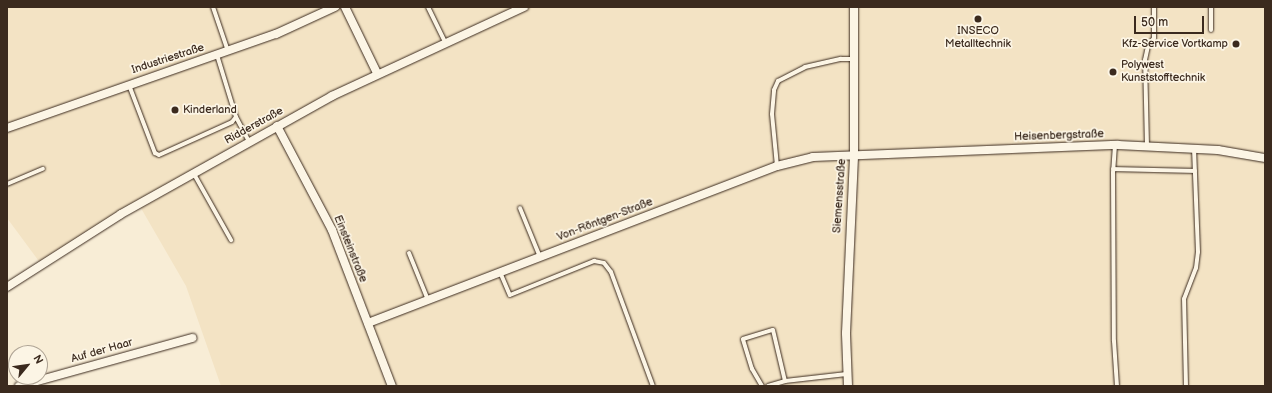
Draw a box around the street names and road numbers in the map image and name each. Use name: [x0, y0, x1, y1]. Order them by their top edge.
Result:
street label: Industriestraße: [130, 41, 206, 77]
street label: Ridderstraße: [222, 104, 286, 148]
street label: Heisenbergstraße: [1014, 128, 1104, 144]
street label: Siemensstraße: [831, 158, 849, 234]
street label: Von-Röntgen-Straße: [555, 196, 655, 244]
street label: Einsteinstraße: [331, 213, 369, 285]
street label: Auf der Haar: [70, 336, 134, 366]

